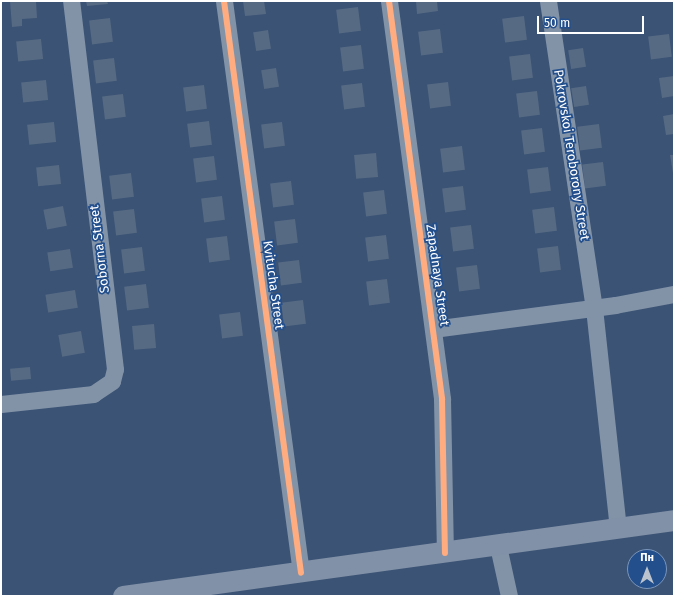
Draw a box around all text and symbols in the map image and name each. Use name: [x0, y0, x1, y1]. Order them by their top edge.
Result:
scale bar: [539, 8, 646, 34]
text: 50 m: [544, 16, 570, 30]
street label: Pokrovskoi Teroborony Street: [550, 69, 592, 241]
street label: Soborna Street: [87, 204, 113, 294]
street label: Zapadnaya Street: [422, 223, 452, 327]
street label: Kvіtucha Street: [259, 240, 287, 330]
north arrow: [627, 549, 667, 589]
text: Пн: [640, 551, 654, 564]

